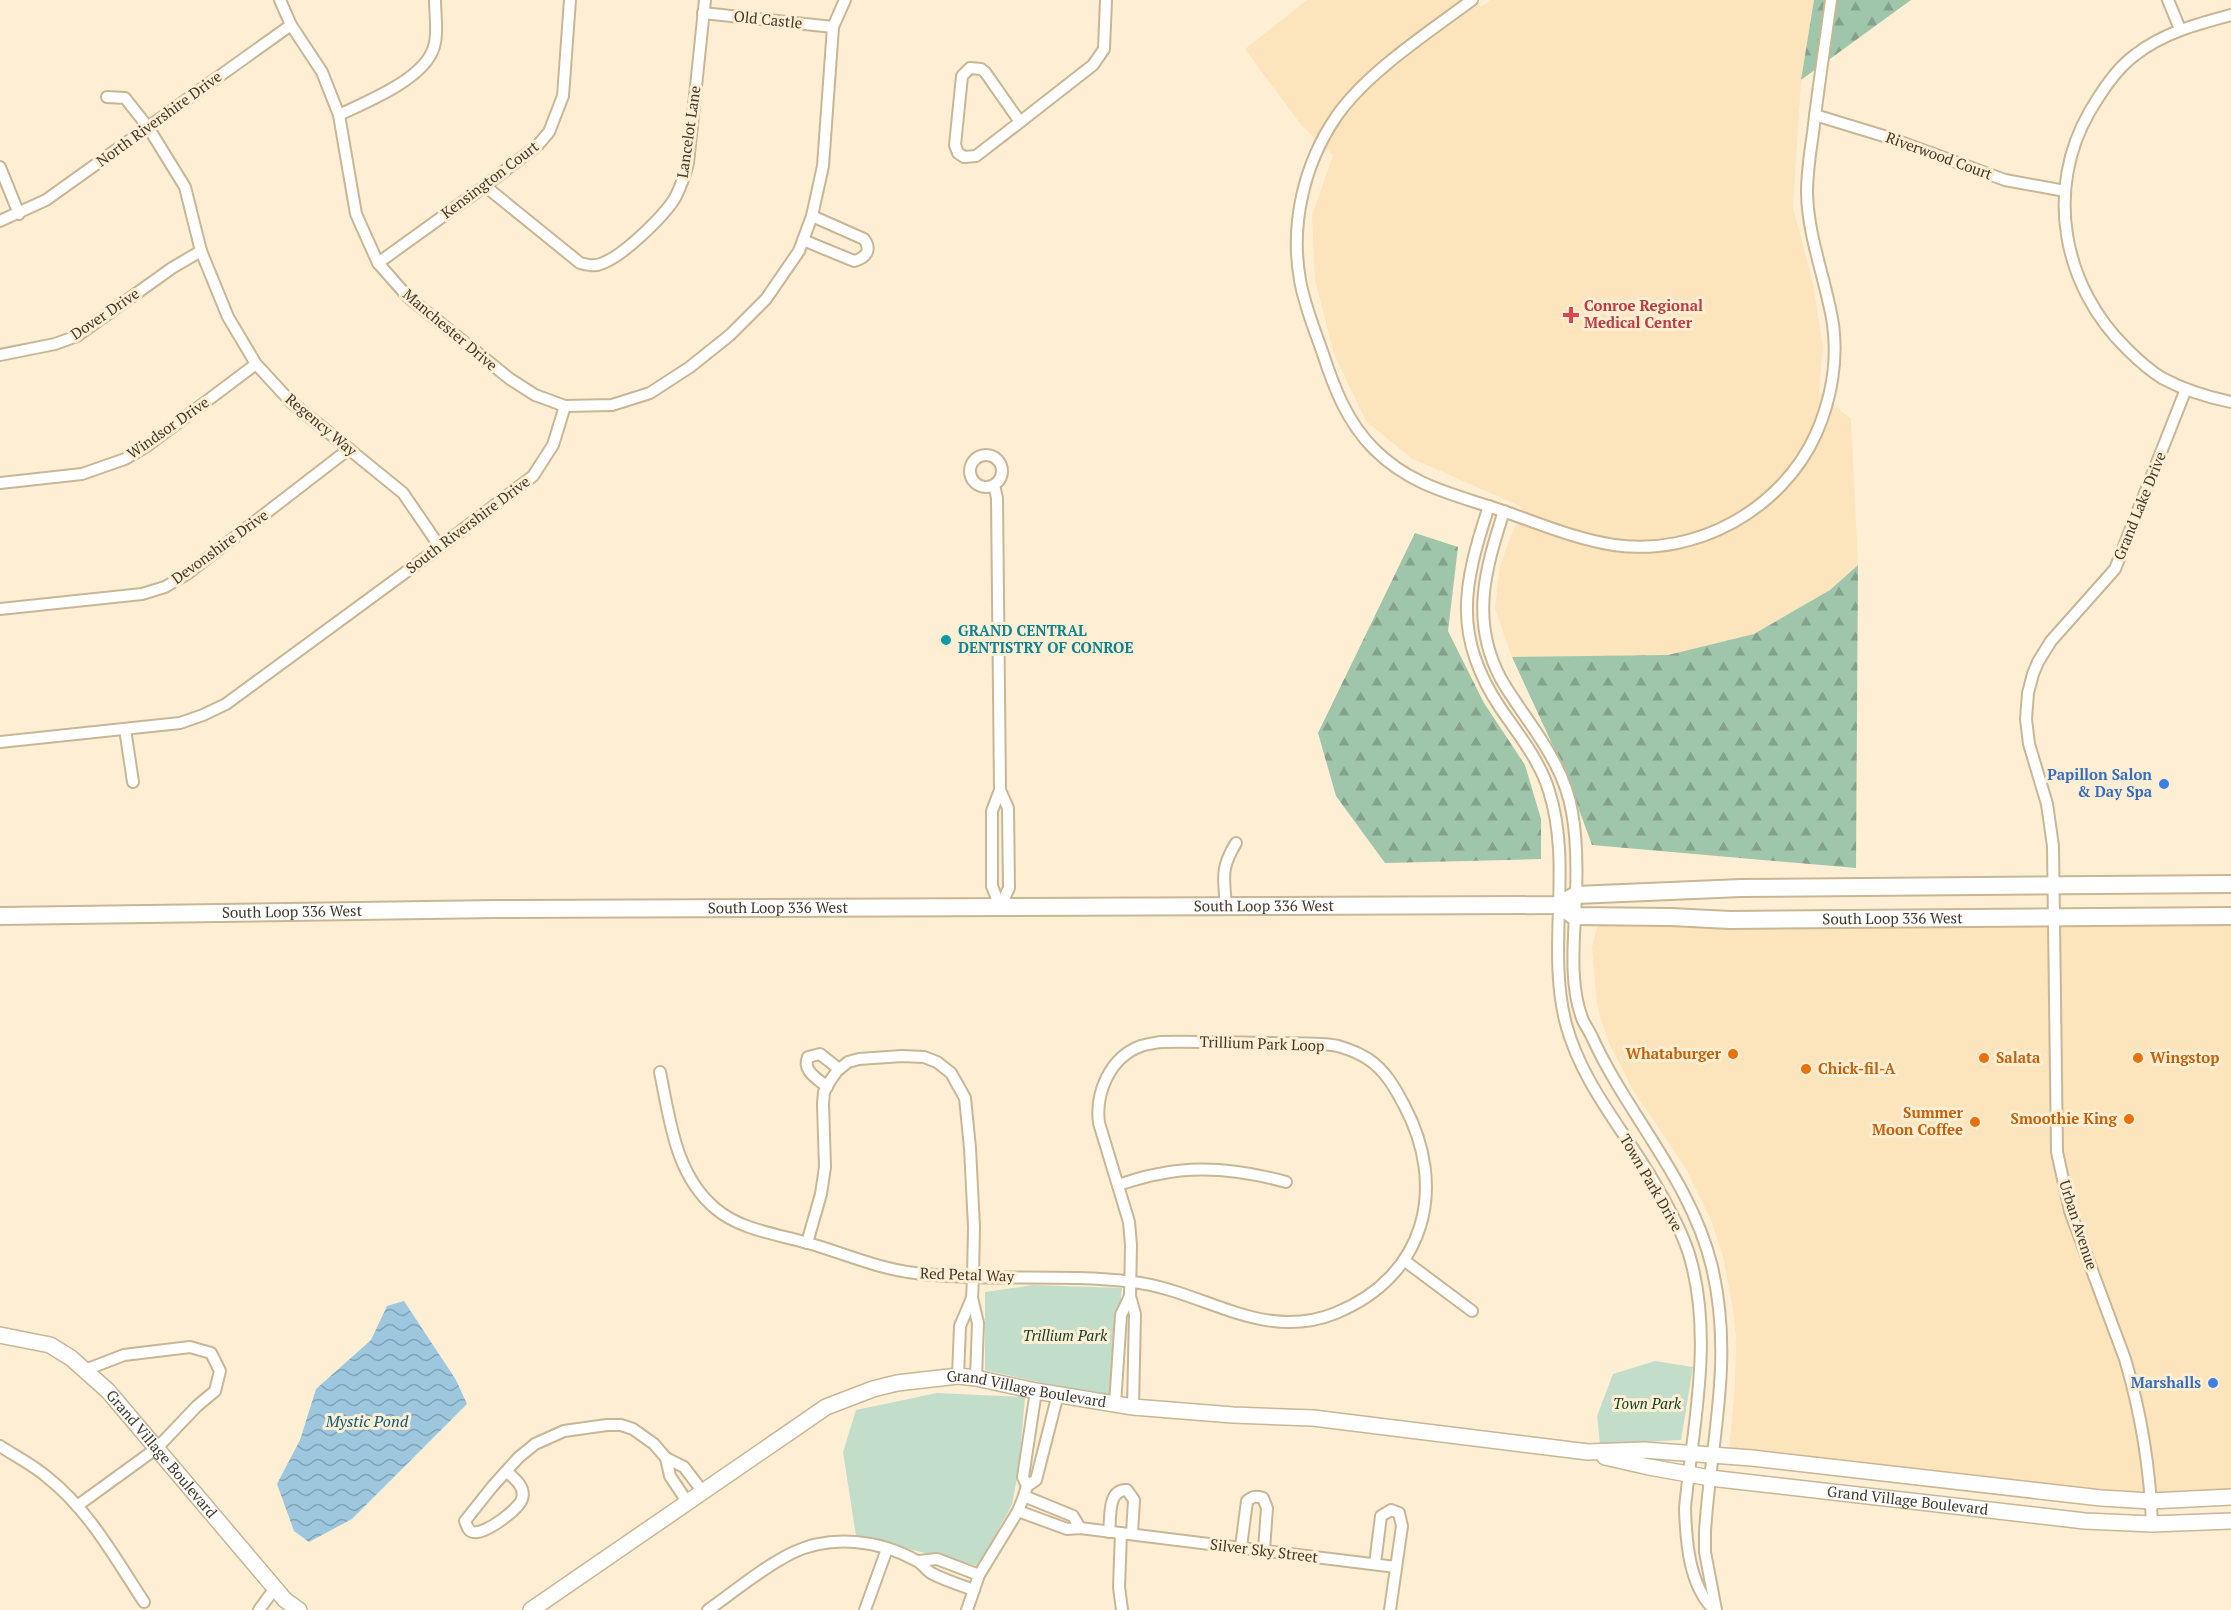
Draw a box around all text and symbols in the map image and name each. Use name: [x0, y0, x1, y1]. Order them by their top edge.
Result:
street label: Old Castle: [733, 5, 803, 33]
street label: North Rivershire Drive: [92, 66, 225, 170]
street label: Lancelot Lane: [672, 84, 704, 179]
street label: Riverwood Court: [1883, 127, 1996, 184]
street label: Kensington Court: [437, 136, 543, 222]
street label: Dover Drive: [66, 283, 143, 343]
street label: Manchester Drive: [399, 284, 502, 375]
place label: Conroe Regional Medical Center: [1584, 295, 1703, 332]
marker: Conroe Regional Medical Center: [1562, 306, 1580, 324]
street label: Regency Way: [282, 388, 362, 460]
street label: Windsor Drive: [122, 392, 212, 463]
street label: Grand Lake Drive: [2108, 449, 2170, 563]
street label: South Rivershire Drive: [401, 471, 533, 577]
street label: Devonshire Drive: [167, 504, 272, 588]
place label: GRAND CENTRAL DENTISTRY OF CONROE: [958, 620, 1134, 657]
marker: GRAND CENTRAL DENTISTRY OF CONROE: [939, 633, 953, 647]
place label: Papillon Salon & Day Spa: [2047, 764, 2153, 801]
marker: Papillon Salon & Day Spa: [2157, 777, 2171, 791]
street label: South Loop 336 West: [1194, 895, 1335, 915]
street label: South Loop 336 West: [708, 897, 849, 917]
street label: South Loop 336 West: [222, 900, 363, 922]
street label: South Loop 336 West: [1822, 907, 1963, 928]
street label: Trillium Park Loop: [1199, 1031, 1325, 1055]
place label: Whataburger: [1626, 1043, 1722, 1063]
marker: Whataburger: [1726, 1047, 1740, 1061]
place label: Salata: [1996, 1047, 2041, 1067]
place label: Wingstop: [2150, 1047, 2219, 1067]
marker: Salata: [1977, 1051, 1991, 1065]
marker: Wingstop: [2131, 1051, 2145, 1065]
place label: Chick-fil-A: [1818, 1058, 1896, 1078]
marker: Chick-fil-A: [1799, 1062, 1813, 1076]
place label: Summer Moon Coffee: [1872, 1102, 1964, 1139]
place label: Smoothie King: [2011, 1108, 2118, 1128]
marker: Smoothie King: [2122, 1112, 2136, 1126]
marker: Summer Moon Coffee: [1968, 1115, 1982, 1129]
street label: Town Park Drive: [1616, 1130, 1688, 1235]
street label: Urban Avenue: [2055, 1177, 2103, 1272]
street label: Red Petal Way: [920, 1262, 1015, 1286]
park label: Trillium Park: [1023, 1325, 1108, 1345]
street label: Grand Village Boulevard: [945, 1365, 1108, 1411]
place label: Marshalls: [2131, 1372, 2201, 1392]
marker: Marshalls: [2206, 1376, 2220, 1390]
street label: Grand Village Boulevard: [102, 1385, 222, 1522]
park label: Town Park: [1613, 1393, 1682, 1413]
water label: Mystic Pond: [325, 1410, 409, 1432]
street label: Grand Village Boulevard: [1826, 1481, 1989, 1519]
street label: Silver Sky Street: [1209, 1533, 1320, 1567]

